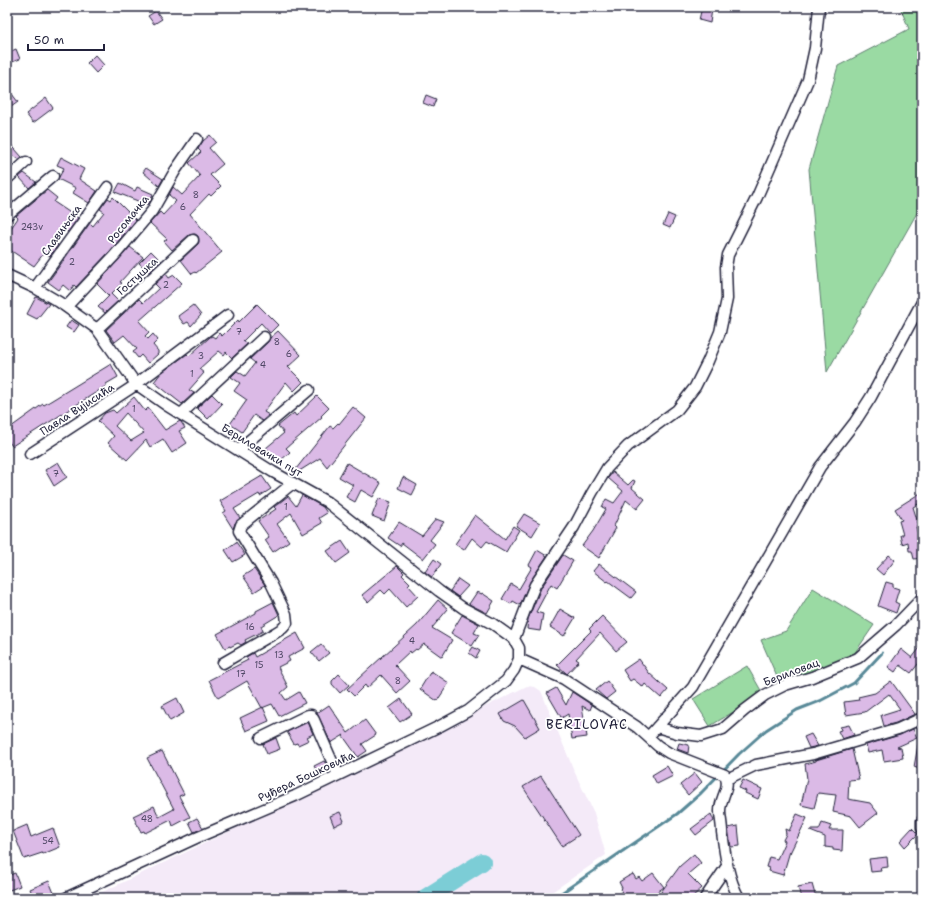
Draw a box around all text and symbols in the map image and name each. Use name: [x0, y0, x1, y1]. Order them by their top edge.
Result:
scale bar: [28, 26, 104, 52]
text: 50 m: [34, 32, 64, 48]
house number: 8: [193, 189, 199, 201]
street label: Росомачка: [104, 192, 153, 247]
house number: 6: [180, 201, 186, 213]
street label: Славињска: [38, 202, 85, 259]
house number: 243v: [21, 221, 43, 233]
street label: Гостушка: [114, 254, 161, 299]
house number: 2: [69, 256, 75, 268]
house number: 2: [163, 279, 169, 291]
house number: 7: [236, 326, 242, 338]
house number: 8: [274, 336, 280, 348]
house number: 6: [286, 348, 292, 360]
house number: 3: [198, 350, 204, 362]
house number: 4: [260, 359, 266, 371]
house number: 1: [190, 368, 194, 380]
street label: Павла Вујисића: [37, 380, 117, 439]
house number: 1: [132, 403, 136, 415]
street label: Бериловачки пут: [218, 420, 305, 481]
house number: 7: [53, 468, 59, 480]
house number: 1: [284, 501, 288, 513]
house number: 16: [245, 621, 255, 633]
house number: 4: [409, 635, 415, 647]
house number: 13: [274, 649, 284, 661]
street label: Бериловац: [761, 655, 821, 690]
house number: 15: [254, 659, 264, 671]
house number: 17: [236, 668, 246, 680]
house number: 8: [395, 675, 401, 687]
district label: BERILOVAC: [546, 716, 628, 733]
street label: Руђера Бошковића: [256, 747, 357, 805]
house number: 48: [141, 813, 153, 825]
house number: 54: [42, 835, 54, 847]

